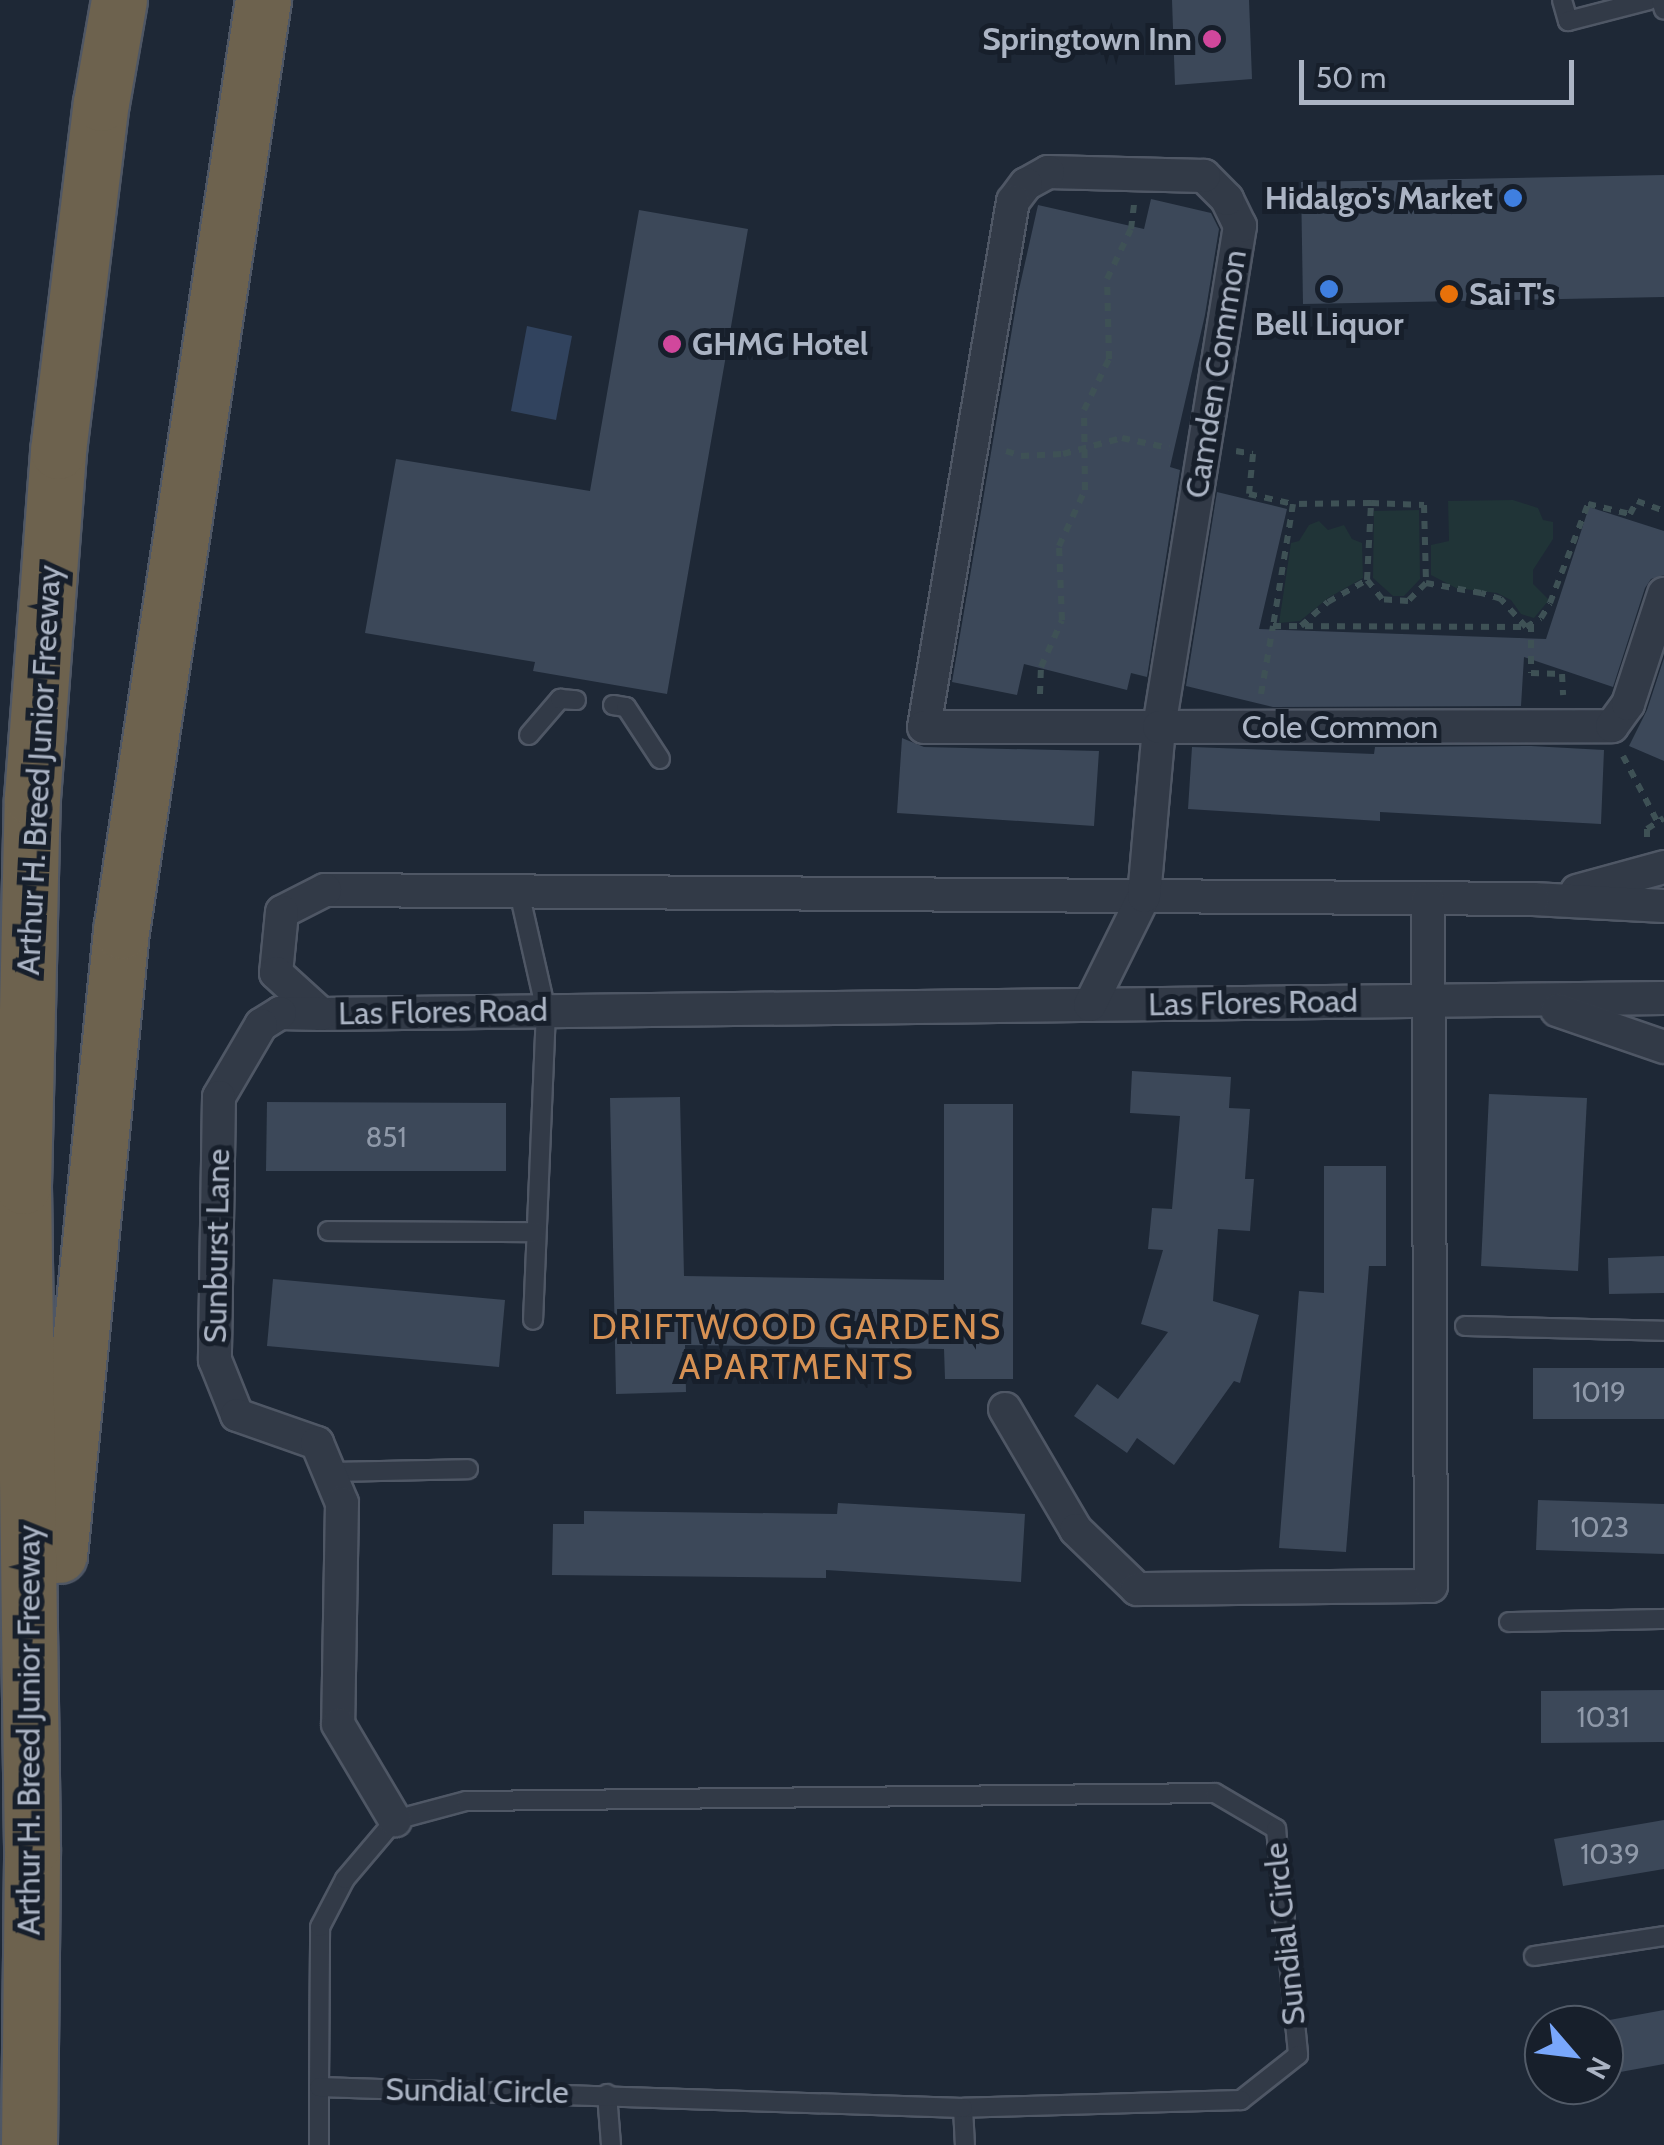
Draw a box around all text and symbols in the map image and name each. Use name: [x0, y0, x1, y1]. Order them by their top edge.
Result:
place label: Springtown Inn: [982, 20, 1192, 58]
marker: Springtown Inn: [1201, 28, 1223, 50]
scale bar: [1304, 40, 1579, 102]
text: 50 m: [1316, 59, 1386, 96]
place label: Hidalgo's Market: [1265, 179, 1493, 217]
marker: Hidalgo's Market: [1502, 187, 1524, 209]
street label: Camden Common: [1177, 247, 1255, 501]
place label: Sai T's: [1469, 275, 1555, 313]
marker: Bell Liquor: [1318, 278, 1340, 300]
marker: Sai T's: [1438, 283, 1460, 305]
place label: Bell Liquor: [1255, 305, 1403, 343]
place label: GHMG Hotel: [692, 325, 868, 363]
marker: GHMG Hotel: [661, 333, 683, 355]
street label: Arthur H. Breed Junior Freeway: [9, 564, 69, 976]
street label: Cole Common: [1242, 708, 1438, 746]
street label: Las Flores Road: [1148, 982, 1358, 1024]
street label: Las Flores Road: [338, 991, 548, 1033]
house number: 851: [365, 1120, 407, 1154]
street label: Sunburst Lane: [196, 1148, 238, 1344]
district label: DRIFTWOOD GARDENS APARTMENTS: [591, 1306, 1003, 1388]
house number: 1019: [1572, 1375, 1626, 1409]
house number: 1023: [1571, 1510, 1629, 1544]
street label: Arthur H. Breed Junior Freeway: [10, 1525, 48, 1935]
house number: 1031: [1577, 1700, 1629, 1734]
house number: 1039: [1580, 1837, 1640, 1871]
street label: Sundial Circle: [1256, 1841, 1314, 2027]
north arrow: [1524, 2005, 1624, 2105]
text: N: [1579, 2051, 1618, 2085]
street label: Sundial Circle: [385, 2070, 569, 2112]

